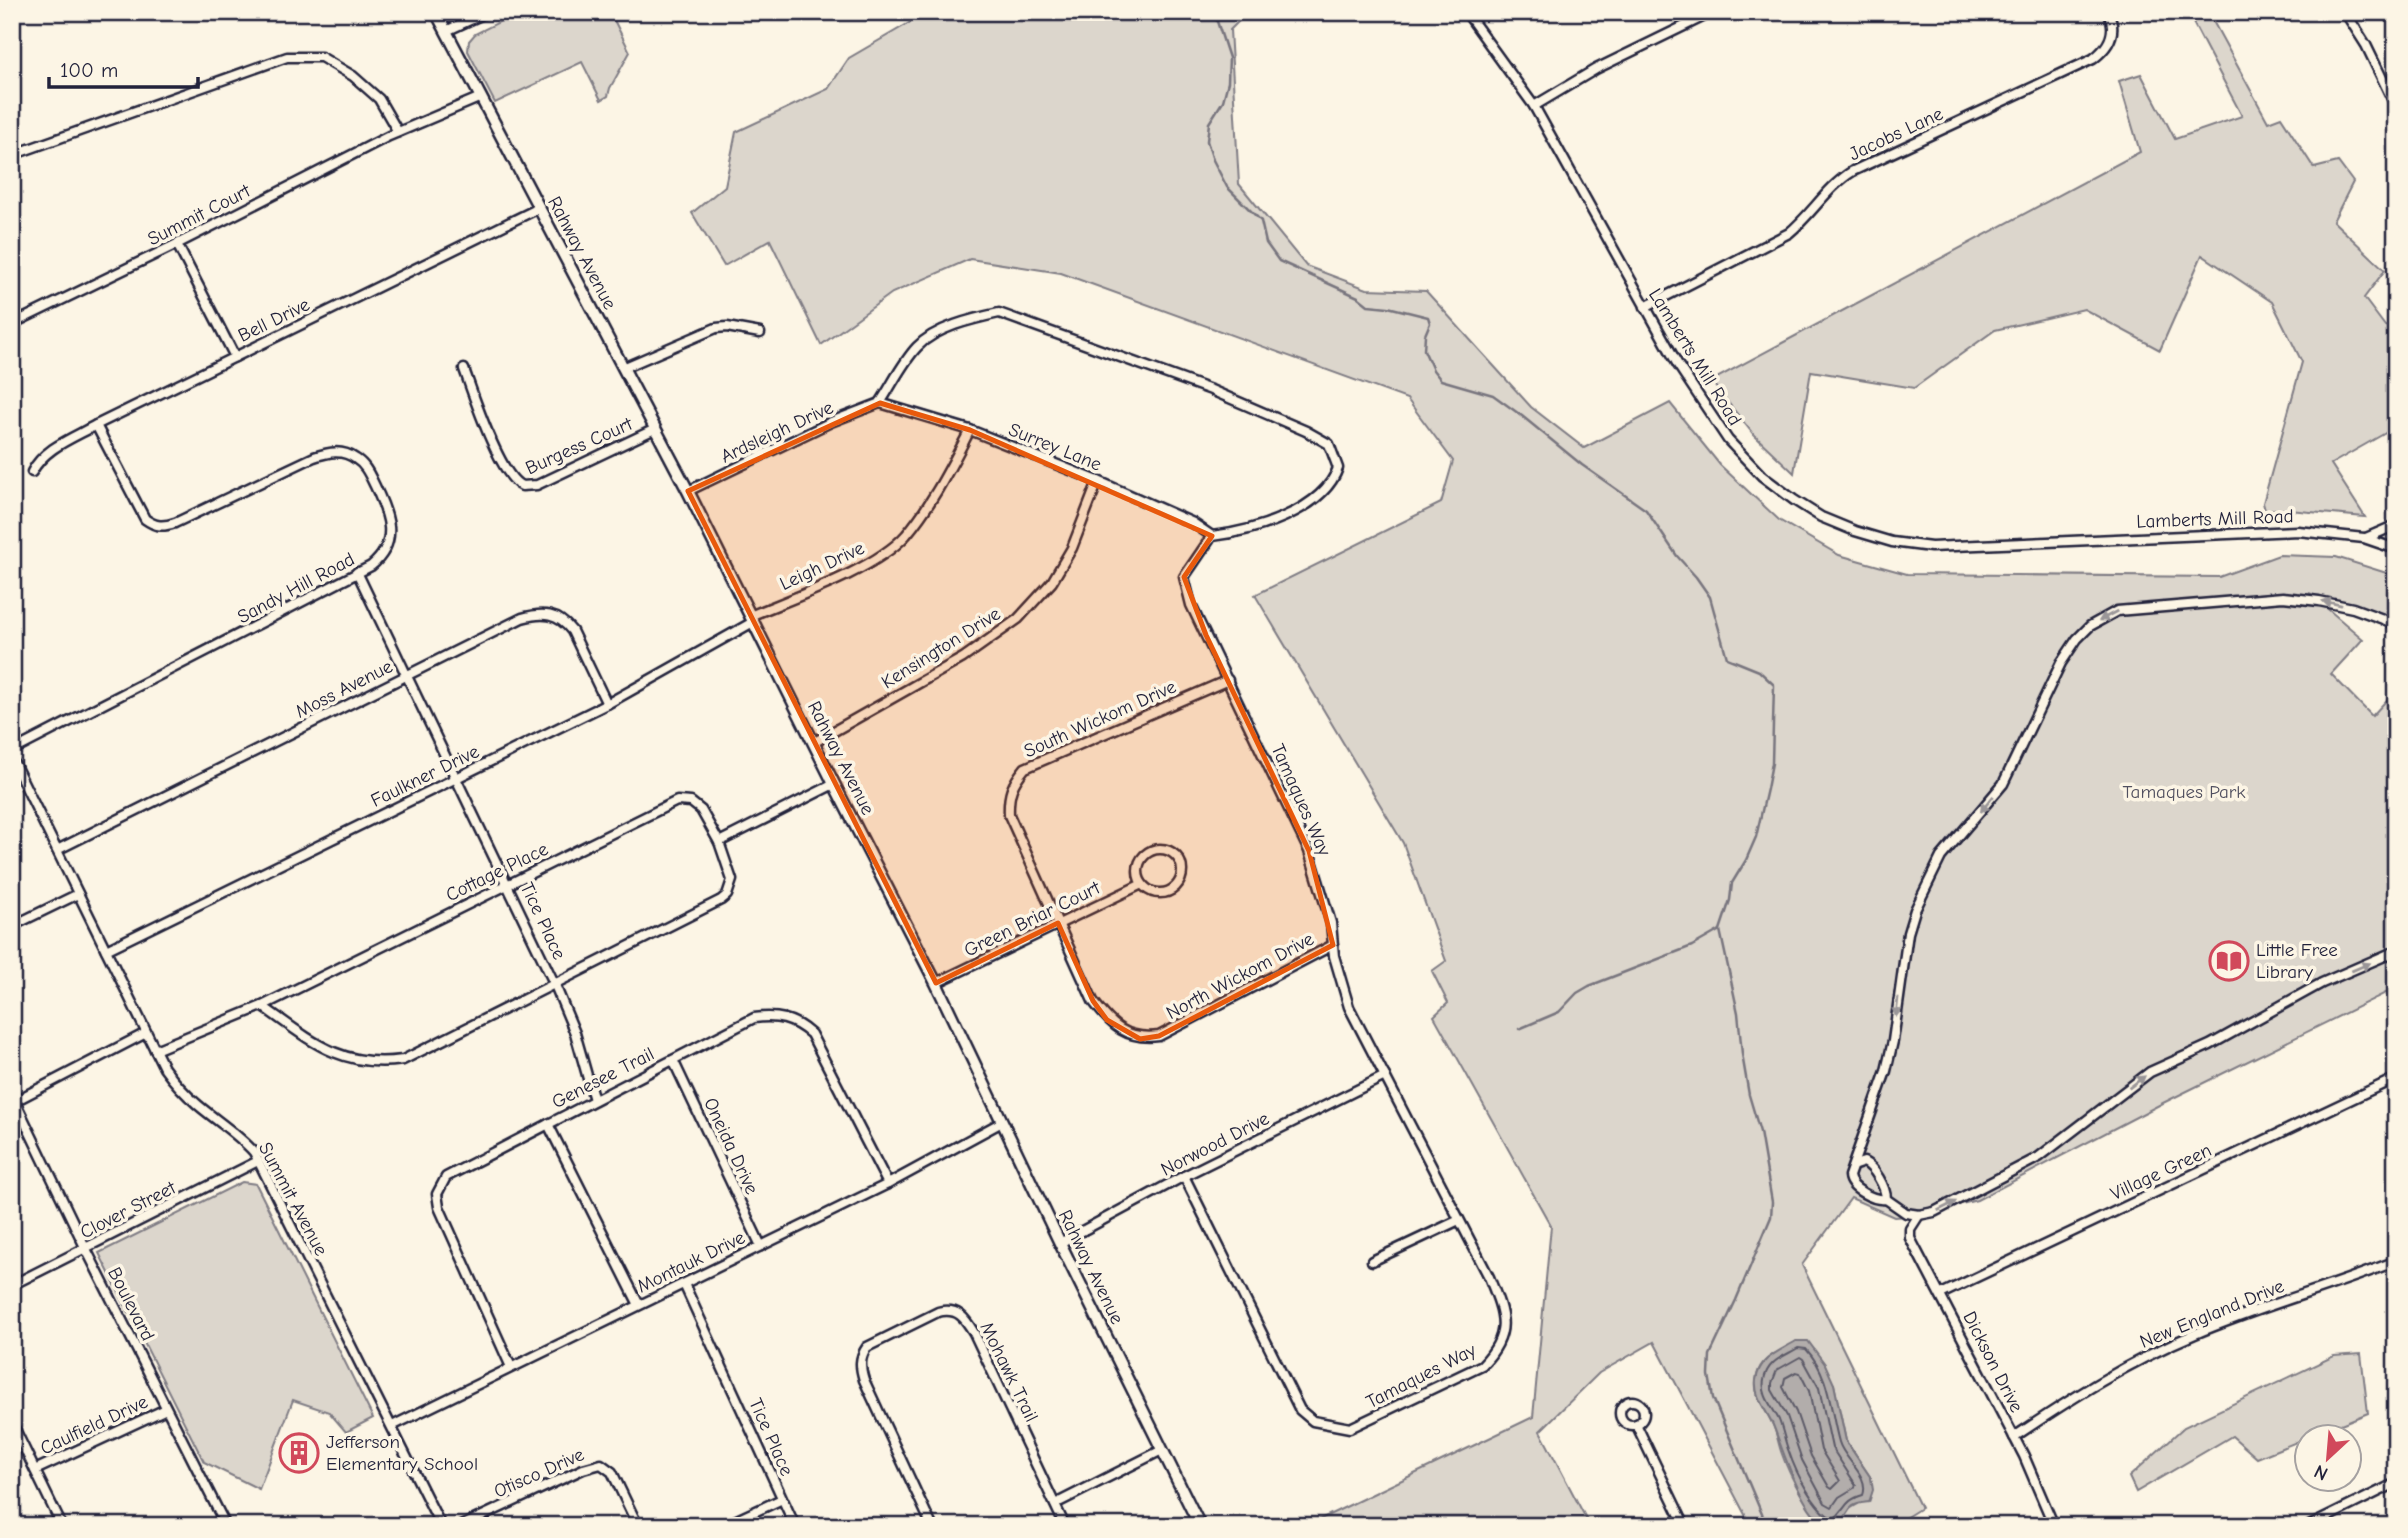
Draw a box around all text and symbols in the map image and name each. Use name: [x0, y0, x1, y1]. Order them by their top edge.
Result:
scale bar: [49, 46, 198, 90]
text: 100 m: [60, 58, 118, 82]
street label: Jacobs Lane: [1846, 103, 1946, 165]
street label: Summit Court: [144, 179, 254, 250]
street label: Rahway Avenue: [543, 193, 621, 313]
street label: Lamberts Mill Road: [1644, 284, 1746, 430]
street label: Bell Drive: [235, 293, 313, 347]
street label: Ardsleigh Drive: [717, 396, 837, 468]
street label: Burgess Court: [522, 412, 636, 479]
street label: Surrey Lane: [1005, 418, 1105, 476]
street label: Lamberts Mill Road: [2136, 505, 2294, 533]
street label: Leigh Drive: [776, 537, 868, 595]
street label: Sandy Hill Road: [234, 548, 358, 628]
one-way arrow: [2321, 598, 2343, 609]
street label: Kensington Drive: [877, 603, 1005, 693]
one-way arrow: [2097, 610, 2117, 622]
street label: Moss Avenue: [292, 655, 396, 723]
street label: South Wickom Drive: [1021, 676, 1179, 762]
street label: Rahway Avenue: [803, 697, 879, 819]
street label: Faulkner Drive: [367, 740, 483, 812]
street label: Tamaques Way: [1266, 741, 1336, 860]
park label: Tamaques Park: [2122, 781, 2246, 803]
one-way arrow: [1980, 796, 1995, 813]
street label: Cottage Place: [442, 838, 552, 906]
street label: Green Briar Court: [960, 876, 1104, 961]
street label: Tice Place: [516, 879, 570, 963]
street label: North Wickom Drive: [1163, 928, 1317, 1024]
place label: Little Free Library: [2256, 939, 2338, 983]
library icon: Little Free Library: [2208, 940, 2250, 982]
one-way arrow: [2350, 961, 2371, 972]
one-way arrow: [1892, 996, 1903, 1018]
street label: Genesee Trail: [548, 1043, 658, 1113]
one-way arrow: [2128, 1075, 2146, 1089]
street label: Oneida Drive: [699, 1094, 763, 1198]
street label: Norwood Drive: [1157, 1107, 1273, 1181]
street label: Summit Avenue: [254, 1138, 332, 1260]
street label: Village Green: [2107, 1139, 2215, 1205]
street label: Clover Street: [77, 1176, 180, 1243]
one-way arrow: [1937, 1200, 1957, 1211]
street label: Rahway Avenue: [1054, 1206, 1128, 1328]
street label: Montauk Drive: [633, 1226, 749, 1298]
street label: Boulevard: [103, 1264, 159, 1344]
street label: New England Drive: [2137, 1275, 2287, 1353]
street label: Dickson Drive: [1958, 1308, 2028, 1416]
street label: Mohawk Trail: [975, 1319, 1043, 1425]
street label: Tamaques Way: [1362, 1339, 1480, 1413]
street label: Caulfield Drive: [37, 1391, 151, 1459]
street label: Tice Place: [744, 1395, 798, 1479]
north arrow: [2292, 1422, 2362, 1492]
place label: Jefferson Elementary School: [326, 1431, 478, 1475]
building icon: Jefferson Elementary School: [278, 1432, 320, 1474]
street label: Otisco Drive: [491, 1443, 587, 1503]
text: N: [2311, 1460, 2331, 1485]

